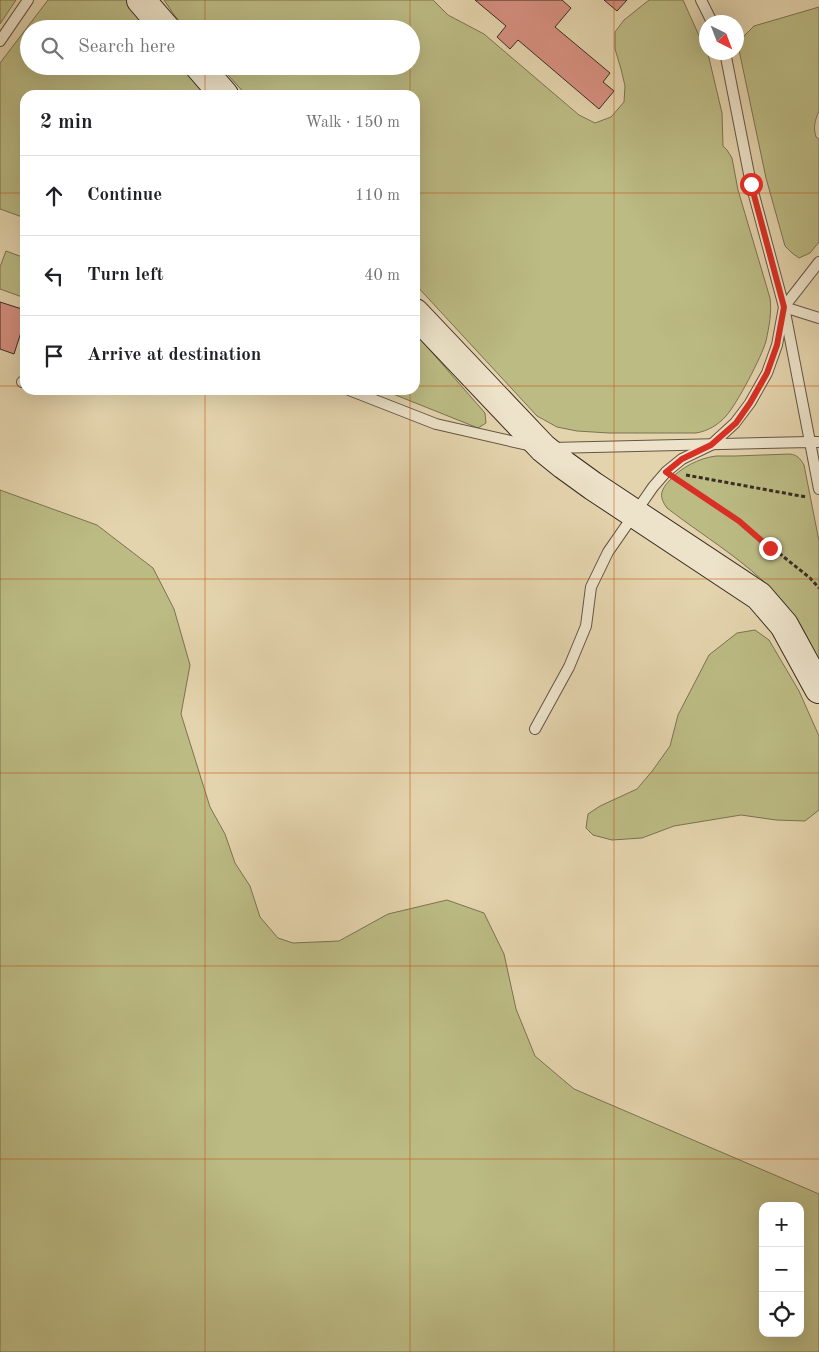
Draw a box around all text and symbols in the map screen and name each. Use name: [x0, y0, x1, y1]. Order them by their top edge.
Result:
north arrow: [699, 15, 744, 60]
search box: [20, 20, 420, 75]
icon: search: [38, 34, 66, 62]
text: Search here: [78, 38, 175, 57]
text: 2 min: [40, 112, 93, 133]
text: Walk · 150 m: [305, 115, 400, 131]
route start: [740, 173, 763, 196]
icon: ahead: [40, 182, 68, 210]
text: Continue: [87, 186, 162, 205]
text: 110 m: [355, 188, 400, 204]
icon: left: [40, 262, 68, 290]
text: Turn left: [87, 266, 164, 285]
text: 40 m: [364, 268, 400, 284]
icon: arrive: [40, 342, 68, 370]
text: Arrive at destination: [87, 346, 261, 365]
route end: [759, 537, 782, 560]
map controls: [759, 1202, 804, 1337]
button: +: [759, 1202, 804, 1247]
button: −: [759, 1247, 804, 1292]
button: locate: [759, 1292, 804, 1337]

